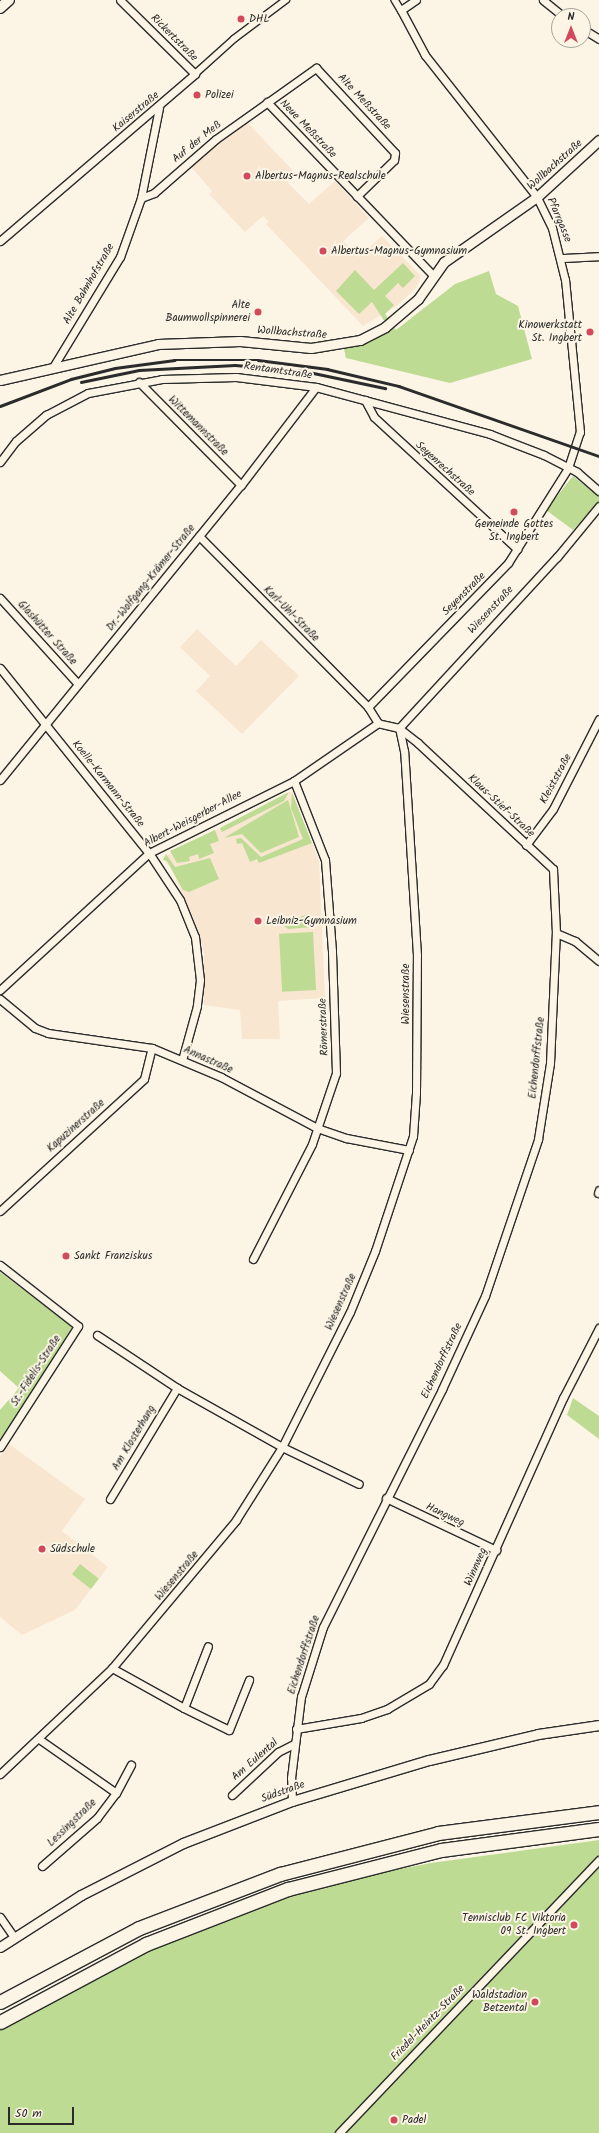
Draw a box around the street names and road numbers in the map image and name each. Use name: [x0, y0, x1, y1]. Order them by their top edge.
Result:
street label: Rickertstraße: [148, 12, 200, 64]
street label: Alte Meßstraße: [335, 71, 393, 133]
street label: Kaiserstraße: [110, 89, 162, 135]
street label: Neue Meßstraße: [277, 97, 339, 161]
street label: Auf der Meß: [170, 118, 224, 166]
street label: Wollbachstraße: [525, 137, 585, 193]
street label: Pfarrgasse: [544, 196, 574, 244]
street label: Alte Bahnhofstraße: [61, 241, 117, 327]
street label: Wollbachstraße: [257, 324, 327, 342]
street label: Rentamtstraße: [243, 360, 313, 382]
street label: Wittemannstraße: [165, 393, 231, 459]
street label: Seyenrechstraße: [413, 439, 477, 499]
street label: Dr.-Wolfgang-Krämer-Straße: [104, 522, 198, 634]
street label: Seyenstraße: [440, 570, 488, 618]
street label: Karl-Uhl-Straße: [260, 583, 322, 645]
street label: Wiesenstraße: [465, 583, 517, 637]
street label: Glashütter Straße: [15, 598, 79, 668]
street label: Koelle-Karmann-Straße: [69, 738, 147, 830]
street label: Kleiststraße: [537, 752, 575, 806]
street label: Klaus-Stief-Straße: [465, 772, 537, 840]
street label: Albert-Weisgerber-Allee: [142, 788, 244, 850]
street label: Wiesenstraße: [399, 964, 413, 1024]
street label: Römerstraße: [316, 998, 332, 1056]
street label: Eichendorffstraße: [526, 1016, 548, 1100]
street label: Annastraße: [181, 1043, 235, 1077]
street label: Kapuzinerstraße: [44, 1097, 108, 1155]
street label: Wiesenstraße: [323, 1272, 359, 1332]
street label: Eichendorffstraße: [419, 1321, 465, 1401]
street label: St.-Fidelis-Straße: [8, 1333, 64, 1409]
street label: Am Klosterhang: [109, 1403, 159, 1473]
street label: Hangweg: [424, 1500, 466, 1530]
street label: Winnweg: [462, 1546, 490, 1588]
street label: Wiesenstraße: [152, 1548, 202, 1604]
street label: Eichendorffstraße: [285, 1614, 323, 1696]
street label: Am Eulental: [229, 1736, 281, 1784]
street label: Südstraße: [259, 1778, 307, 1806]
street label: Lessingstraße: [45, 1796, 99, 1850]
street label: Friedel-Heintz-Straße: [388, 1982, 468, 2064]

